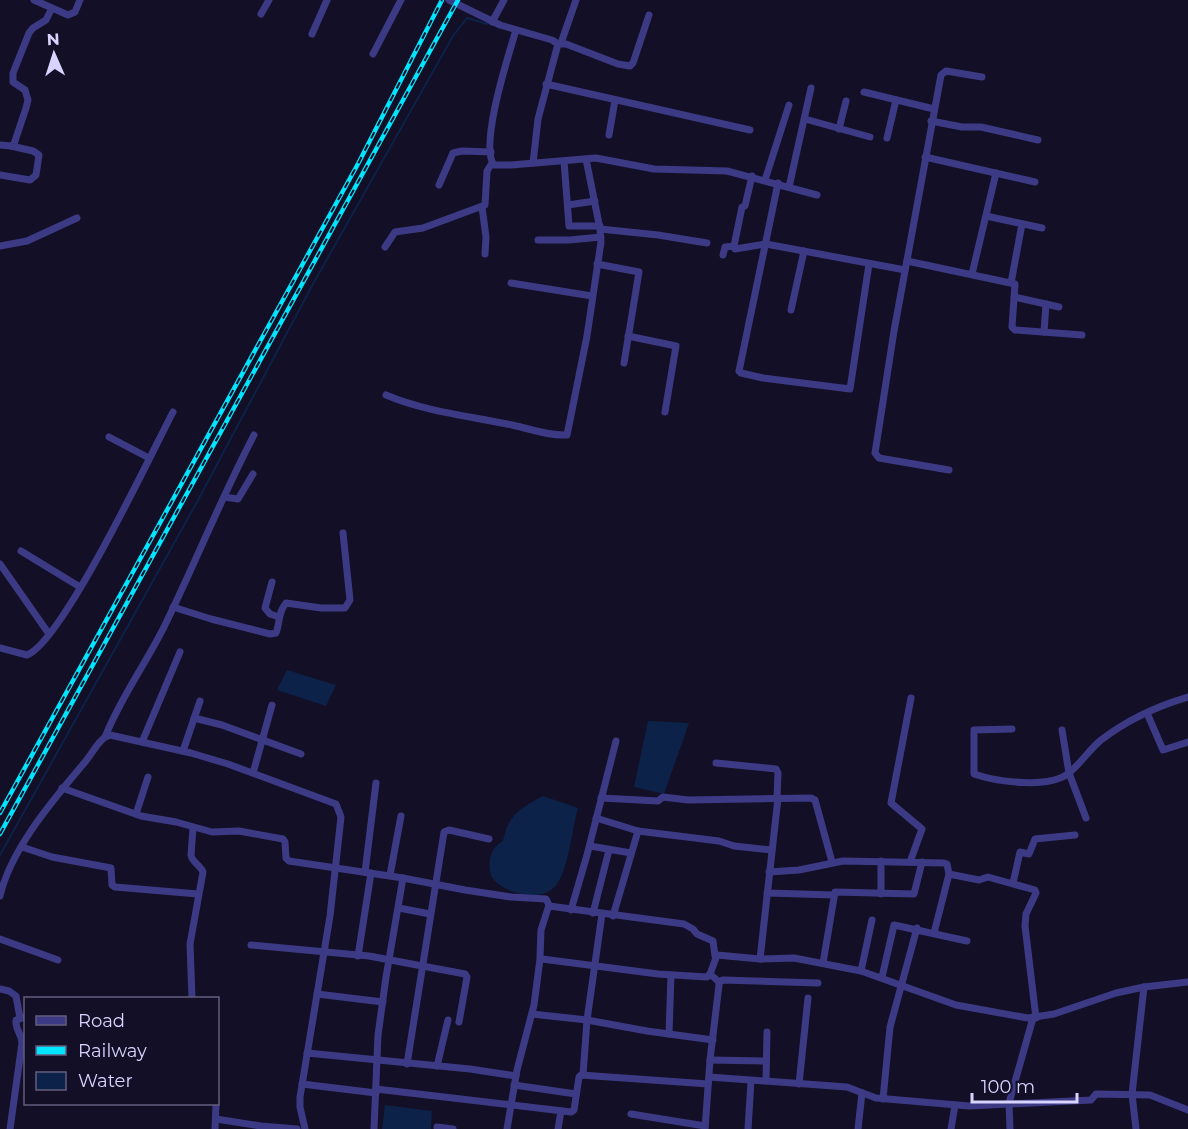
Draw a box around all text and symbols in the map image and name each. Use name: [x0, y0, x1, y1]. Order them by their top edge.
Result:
north arrow: [24, 24, 84, 84]
text: N: [46, 30, 60, 49]
legend: [24, 997, 219, 1105]
text: Road: [78, 1010, 125, 1032]
text: Railway: [78, 1040, 147, 1062]
scale bar: [972, 1066, 1077, 1104]
text: Water: [78, 1070, 133, 1092]
text: 100 m: [981, 1076, 1035, 1098]

